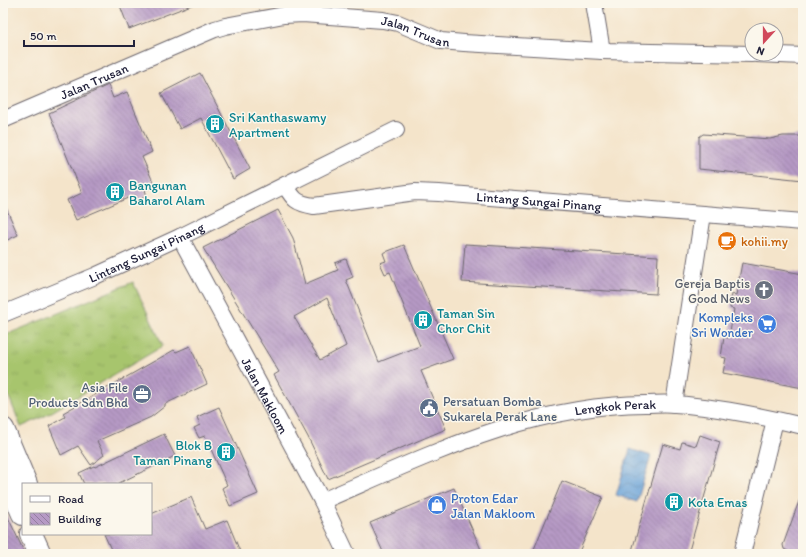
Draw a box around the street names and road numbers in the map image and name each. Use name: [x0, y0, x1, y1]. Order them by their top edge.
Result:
street label: Jalan Trusan: [380, 13, 450, 50]
street label: Jalan Trusan: [58, 60, 130, 103]
street label: Lintang Sungai Pinang: [476, 189, 602, 214]
street label: Lintang Sungai Pinang: [87, 219, 207, 286]
street label: Jalan Makloom: [238, 355, 292, 437]
street label: Lengkok Perak: [573, 397, 657, 418]

